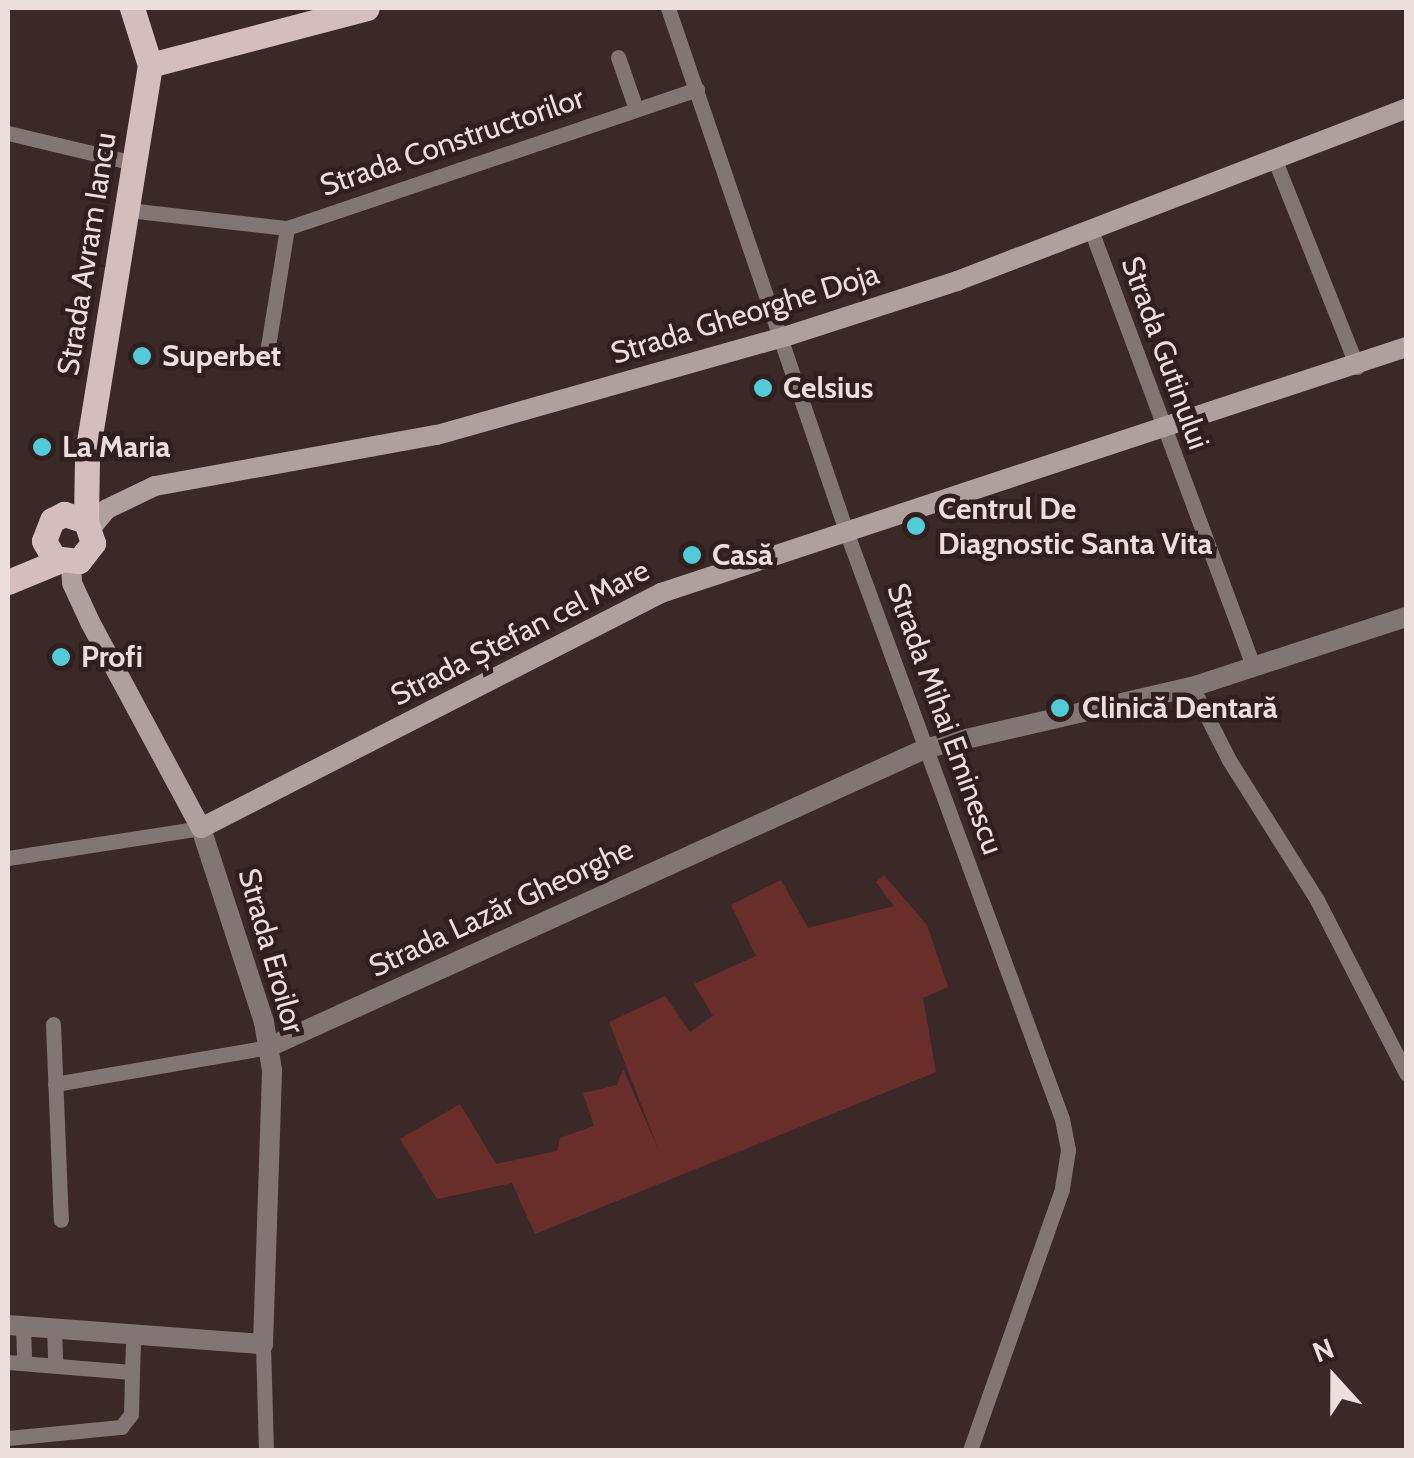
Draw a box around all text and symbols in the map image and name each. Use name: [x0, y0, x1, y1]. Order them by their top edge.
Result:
street label: Strada Constructorilor: [315, 80, 589, 204]
street label: Strada Avram Iancu: [50, 130, 124, 378]
street label: Strada Gutinului: [1113, 252, 1217, 454]
street label: Strada Gheorghe Doja: [607, 256, 883, 372]
place label: Superbet: [162, 338, 281, 374]
marker: Superbet: [131, 345, 153, 367]
place label: Celsius: [783, 370, 873, 406]
marker: Celsius: [752, 377, 774, 399]
place label: La Maria: [62, 429, 170, 465]
marker: La Maria: [31, 436, 53, 458]
place label: Centrul De Diagnostic Santa Vita: [938, 491, 1212, 562]
marker: Centrul De Diagnostic Santa Vita: [903, 513, 929, 539]
place label: Casă: [712, 537, 773, 573]
marker: Casă: [681, 544, 703, 566]
street label: Strada Ștefan cel Mare: [385, 552, 655, 714]
street label: Strada Mihai Eminescu: [879, 579, 1011, 859]
place label: Profi: [81, 639, 143, 675]
marker: Profi: [50, 646, 72, 668]
place label: Clinică Dentară: [1082, 690, 1278, 726]
marker: Clinică Dentară: [1047, 695, 1073, 721]
street label: Strada Lazăr Gheorghe: [363, 831, 639, 985]
street label: Strada Eroilor: [230, 864, 312, 1038]
north arrow: [1284, 1328, 1384, 1428]
text: N: [1308, 1331, 1339, 1369]

